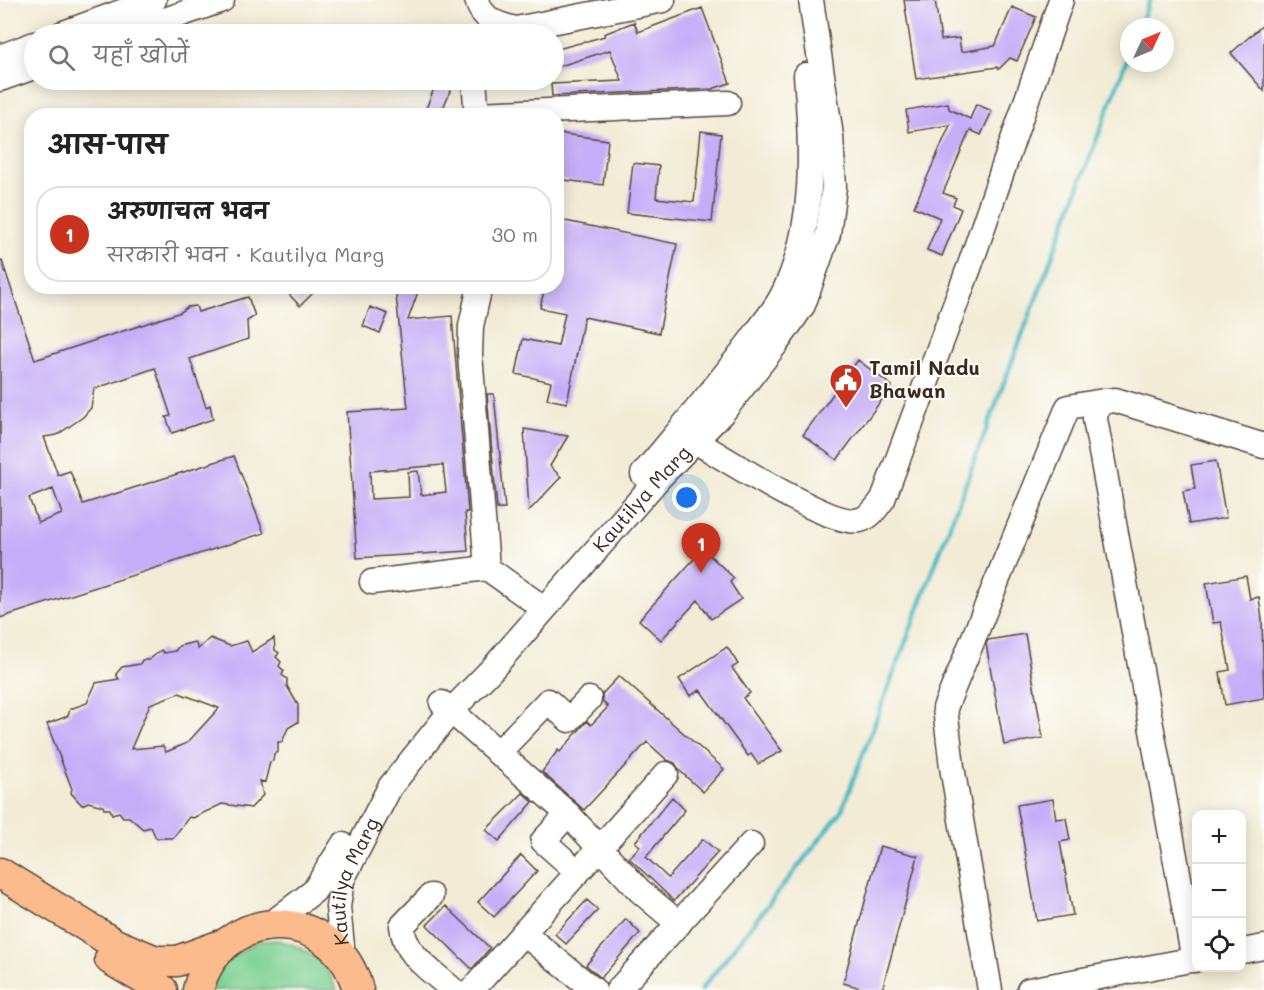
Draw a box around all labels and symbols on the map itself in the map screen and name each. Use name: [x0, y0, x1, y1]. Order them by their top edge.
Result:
north arrow: [1120, 18, 1174, 72]
place label: Tamil Nadu Bhawan: [869, 354, 980, 403]
public building icon: Tamil Nadu Bhawan: [828, 362, 864, 409]
street label: Kautilya Marg: [586, 439, 696, 557]
your location: [672, 483, 701, 512]
pin: 1: [682, 524, 720, 573]
street label: Kautilya Marg: [324, 812, 384, 947]

